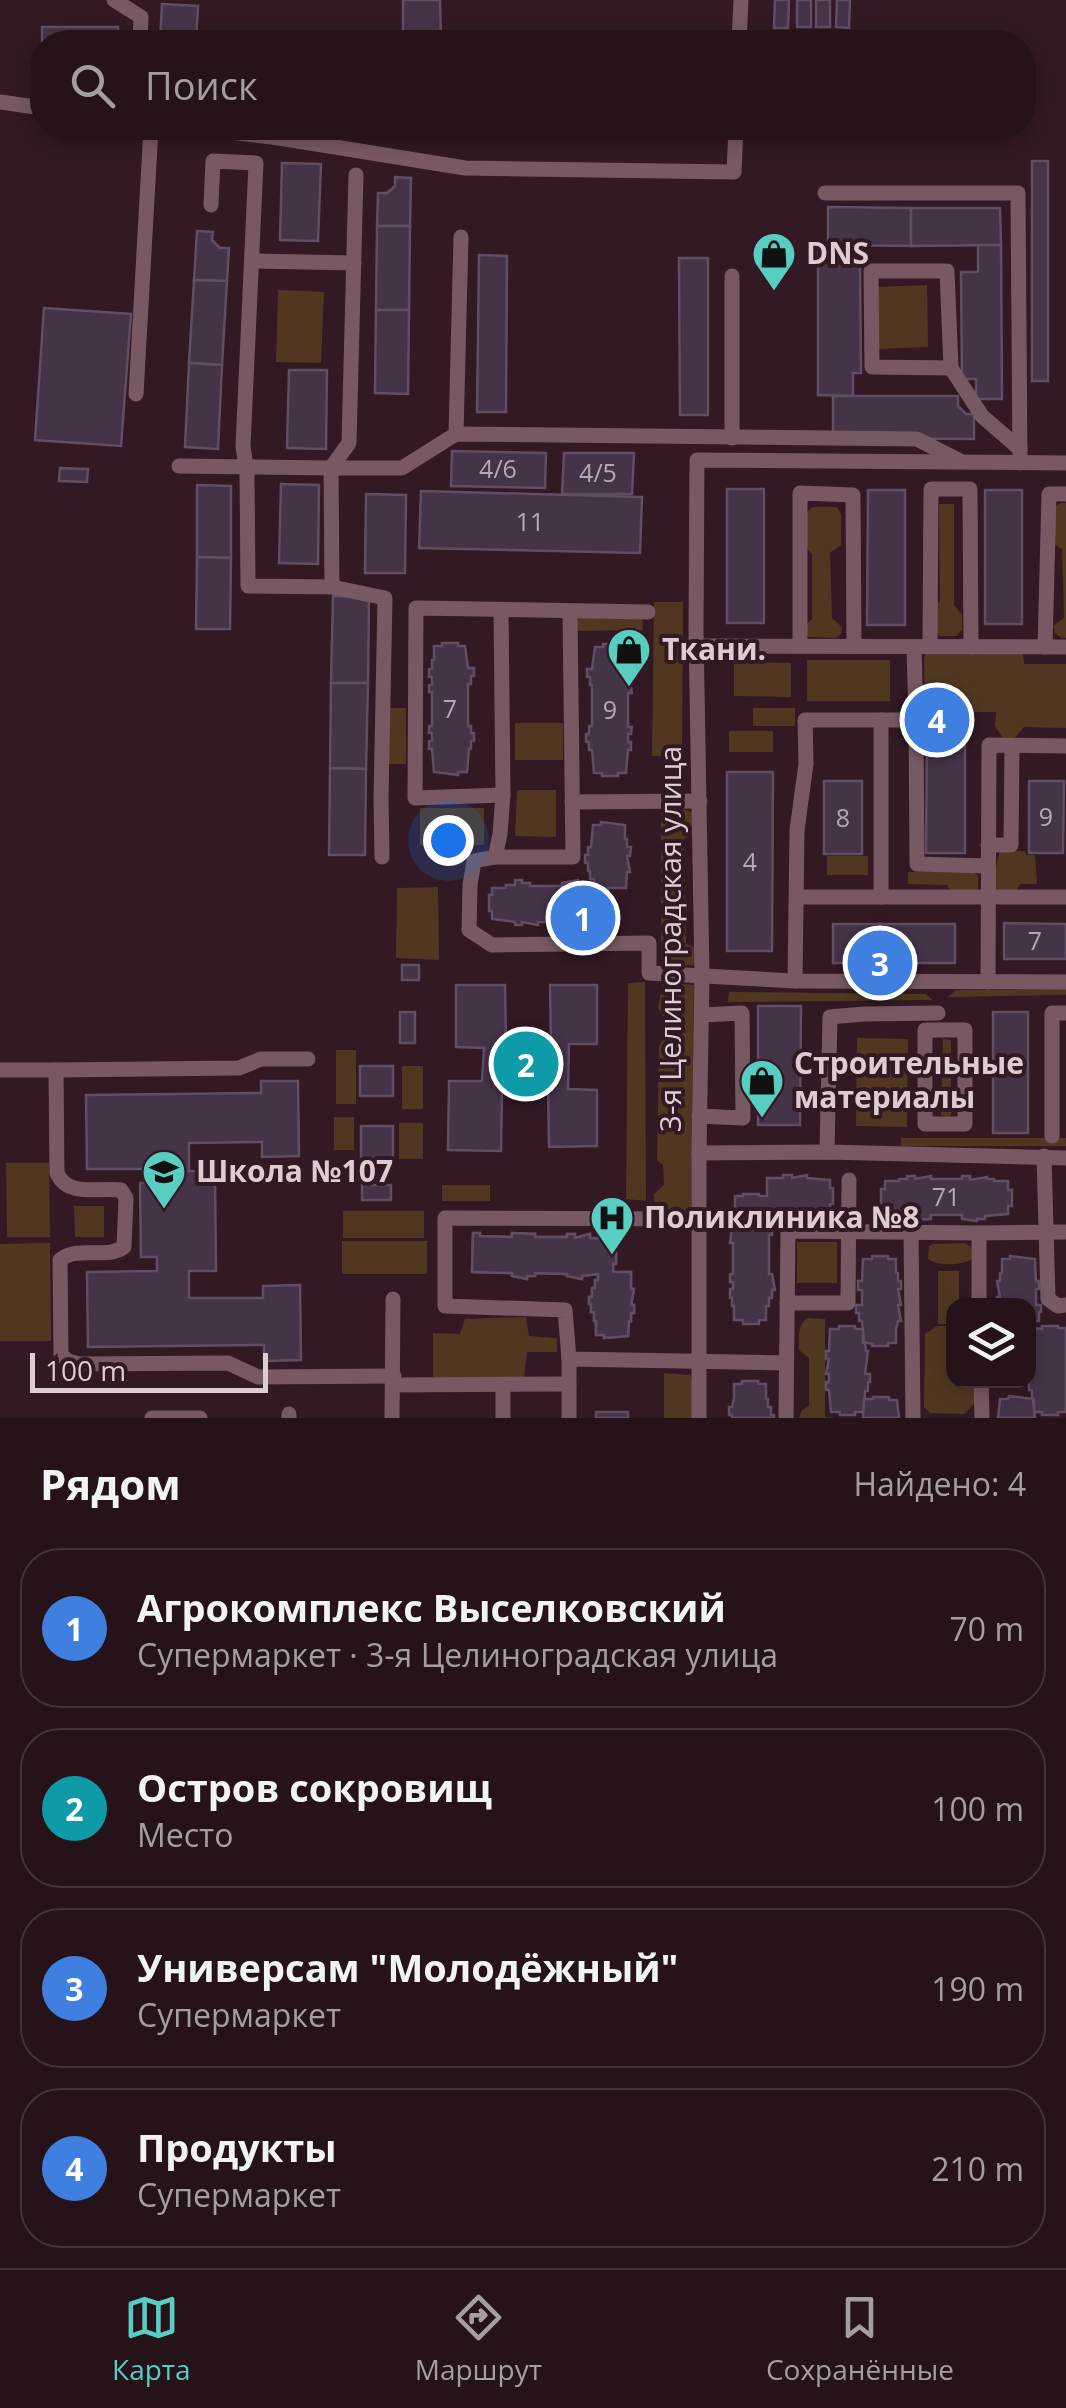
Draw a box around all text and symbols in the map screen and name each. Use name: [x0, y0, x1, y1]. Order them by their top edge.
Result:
search box: [30, 30, 1036, 140]
icon: search: [65, 58, 120, 113]
text: Поиск: [145, 59, 258, 111]
shop icon: DNS: [751, 231, 797, 292]
place label: DNS: [806, 232, 869, 273]
house number: 4/6: [479, 451, 517, 485]
house number: 4/5: [579, 455, 617, 489]
house number: 11: [516, 504, 544, 538]
shop icon: Ткани.: [606, 627, 652, 688]
place label: Ткани.: [662, 628, 766, 669]
pin: 4: [904, 682, 970, 758]
house number: 7: [443, 691, 457, 725]
house number: 9: [603, 692, 617, 726]
street label: 3-я Целиноградская улица: [649, 746, 690, 1132]
house number: 9: [1039, 799, 1053, 833]
house number: 8: [836, 800, 850, 834]
your location: [423, 815, 474, 866]
house number: 4: [743, 844, 757, 878]
pin: 1: [550, 880, 616, 956]
house number: 7: [1028, 923, 1042, 957]
pin: 3: [848, 926, 912, 1000]
pin: 2: [494, 1026, 558, 1102]
place label: Строительные материалы: [794, 1042, 1024, 1117]
shop icon: Строительные материалы: [739, 1058, 785, 1119]
school or university icon: Школа №107: [141, 1149, 187, 1210]
place label: Школа №107: [196, 1150, 393, 1191]
house number: 71: [932, 1179, 960, 1213]
hospital icon: Поликлиника №8: [589, 1195, 635, 1256]
place label: Поликлиника №8: [644, 1196, 919, 1237]
map controls: [946, 1298, 1036, 1388]
button: layers: [946, 1298, 1036, 1388]
scale bar: [30, 1348, 268, 1392]
text: 100 m: [45, 1351, 126, 1389]
text: Рядом: [40, 1455, 181, 1512]
text: Найдено: 4: [853, 1462, 1026, 1505]
text: Агрокомплекс Выселковский: [137, 1581, 726, 1633]
text: 1: [65, 1607, 84, 1650]
text: 70 m: [949, 1607, 1024, 1650]
text: Супермаркет · 3-я Целиноградская улица: [137, 1633, 778, 1676]
text: Остров сокровищ: [137, 1761, 492, 1813]
text: 2: [65, 1787, 84, 1830]
text: 100 m: [931, 1787, 1024, 1830]
text: Место: [137, 1813, 233, 1856]
text: Универсам "Молодёжный": [137, 1941, 679, 1993]
text: 3: [65, 1967, 84, 2010]
text: 190 m: [931, 1967, 1024, 2010]
text: Супермаркет: [137, 1993, 341, 2036]
text: Продукты: [137, 2121, 337, 2173]
text: 4: [65, 2147, 84, 2190]
text: 210 m: [931, 2147, 1024, 2190]
text: Супермаркет: [137, 2173, 341, 2216]
tab: Карта: [112, 2290, 191, 2388]
tab: Маршрут: [415, 2290, 542, 2388]
tab: Сохранённые: [766, 2290, 954, 2388]

